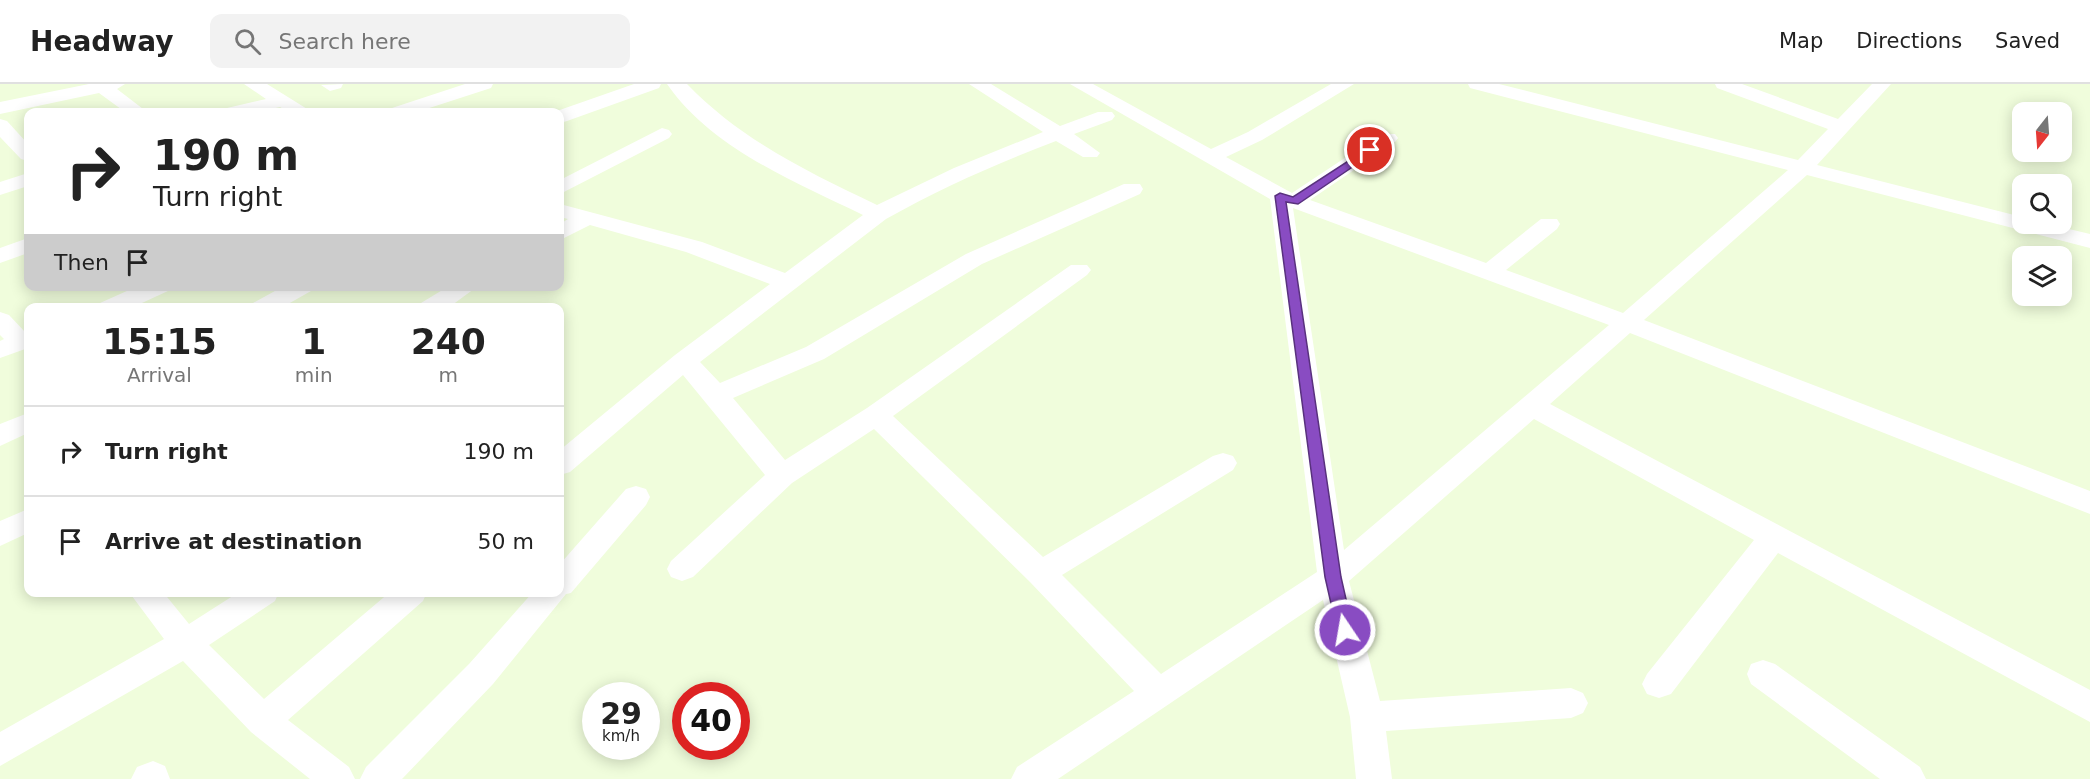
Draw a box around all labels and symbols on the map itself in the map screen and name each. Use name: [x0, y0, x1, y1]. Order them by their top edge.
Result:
north arrow: [2012, 102, 2072, 162]
pin: [1344, 124, 1395, 175]
position arrow: [1313, 598, 1377, 662]
speed limit sign: 40: [672, 682, 750, 760]

